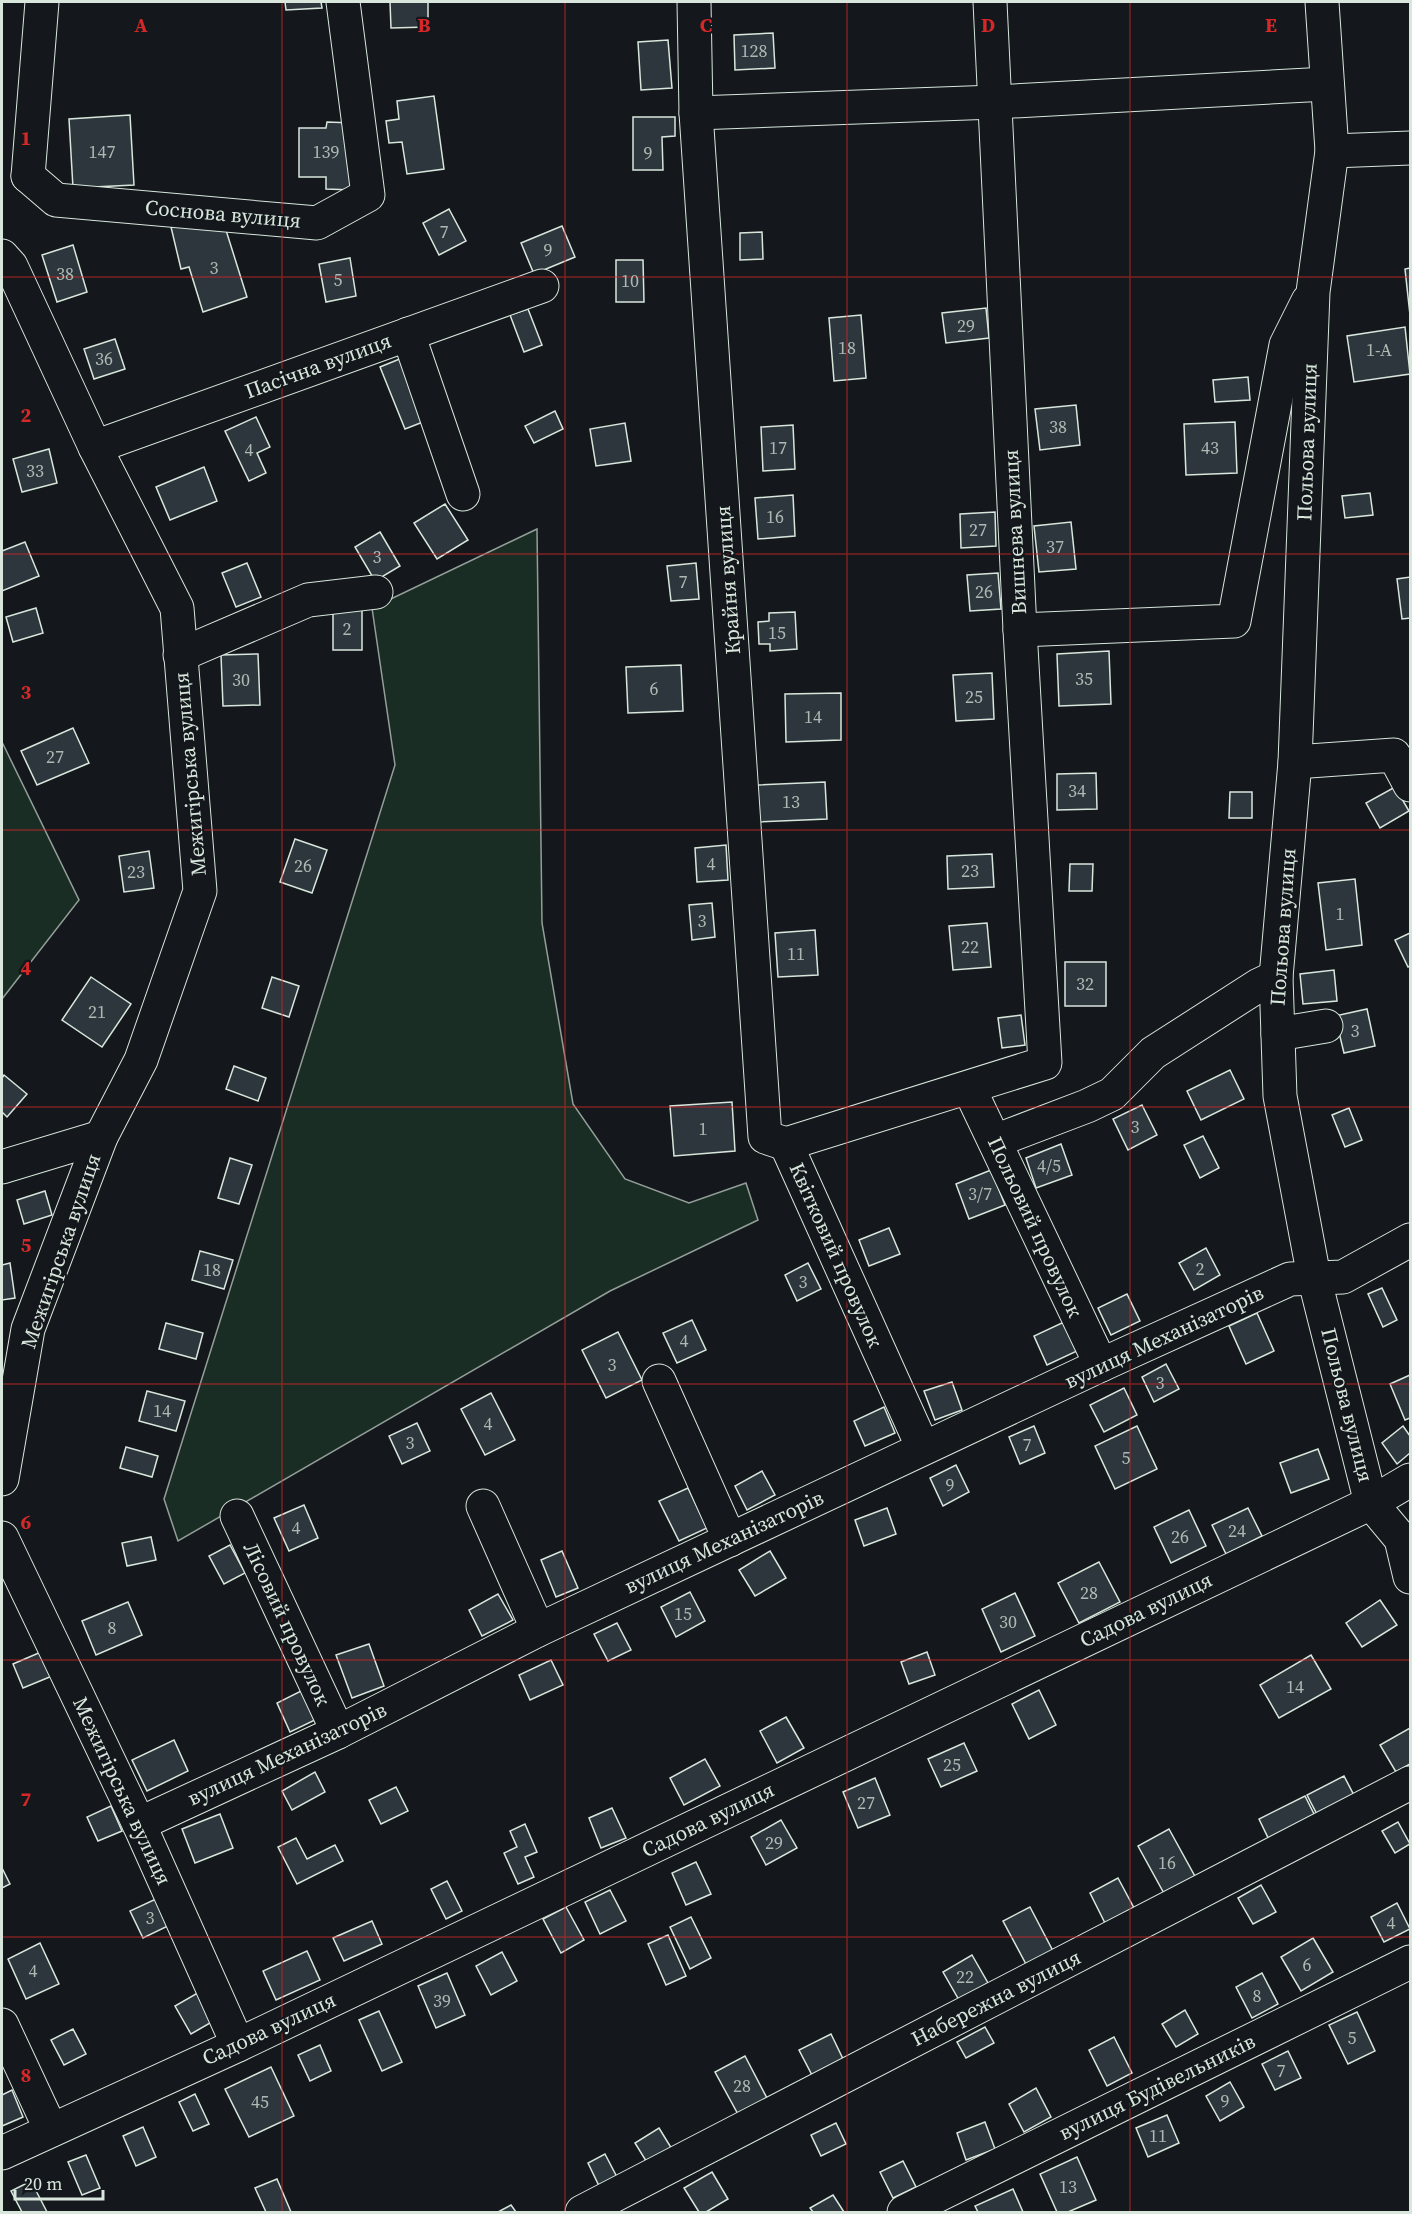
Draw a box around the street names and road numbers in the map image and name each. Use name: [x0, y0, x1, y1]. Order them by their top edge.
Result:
street label: Соснова вулиця: [144, 192, 302, 235]
street label: Пасічна вулиця: [241, 326, 395, 405]
street label: Польова вулиця: [1289, 362, 1324, 521]
street label: Вишнева вулиця: [996, 449, 1033, 615]
street label: Крайня вулиця: [708, 505, 747, 655]
street label: Межигірська вулиця: [166, 671, 213, 877]
street label: Польова вулиця: [1263, 847, 1302, 1007]
street label: Польовий провулок: [981, 1132, 1090, 1322]
street label: Межигірська вулиця: [14, 1149, 108, 1352]
street label: Квітковий провулок: [783, 1158, 890, 1352]
street label: вулиця Механізаторів: [1060, 1278, 1268, 1395]
street label: Польова вулиця: [1314, 1325, 1381, 1485]
street label: вулиця Механізаторів: [620, 1483, 828, 1600]
street label: Лісовий провулок: [237, 1537, 338, 1711]
street label: Садова вулиця: [1075, 1565, 1217, 1654]
street label: Межигірська вулиця: [66, 1692, 179, 1890]
street label: вулиця Механізаторів: [183, 1695, 391, 1812]
street label: Садова вулиця: [637, 1775, 779, 1864]
street label: Набережна вулиця: [906, 1942, 1086, 2053]
street label: Садова вулиця: [197, 1985, 340, 2072]
street label: вулиця Будівельників: [1054, 2026, 1260, 2147]

